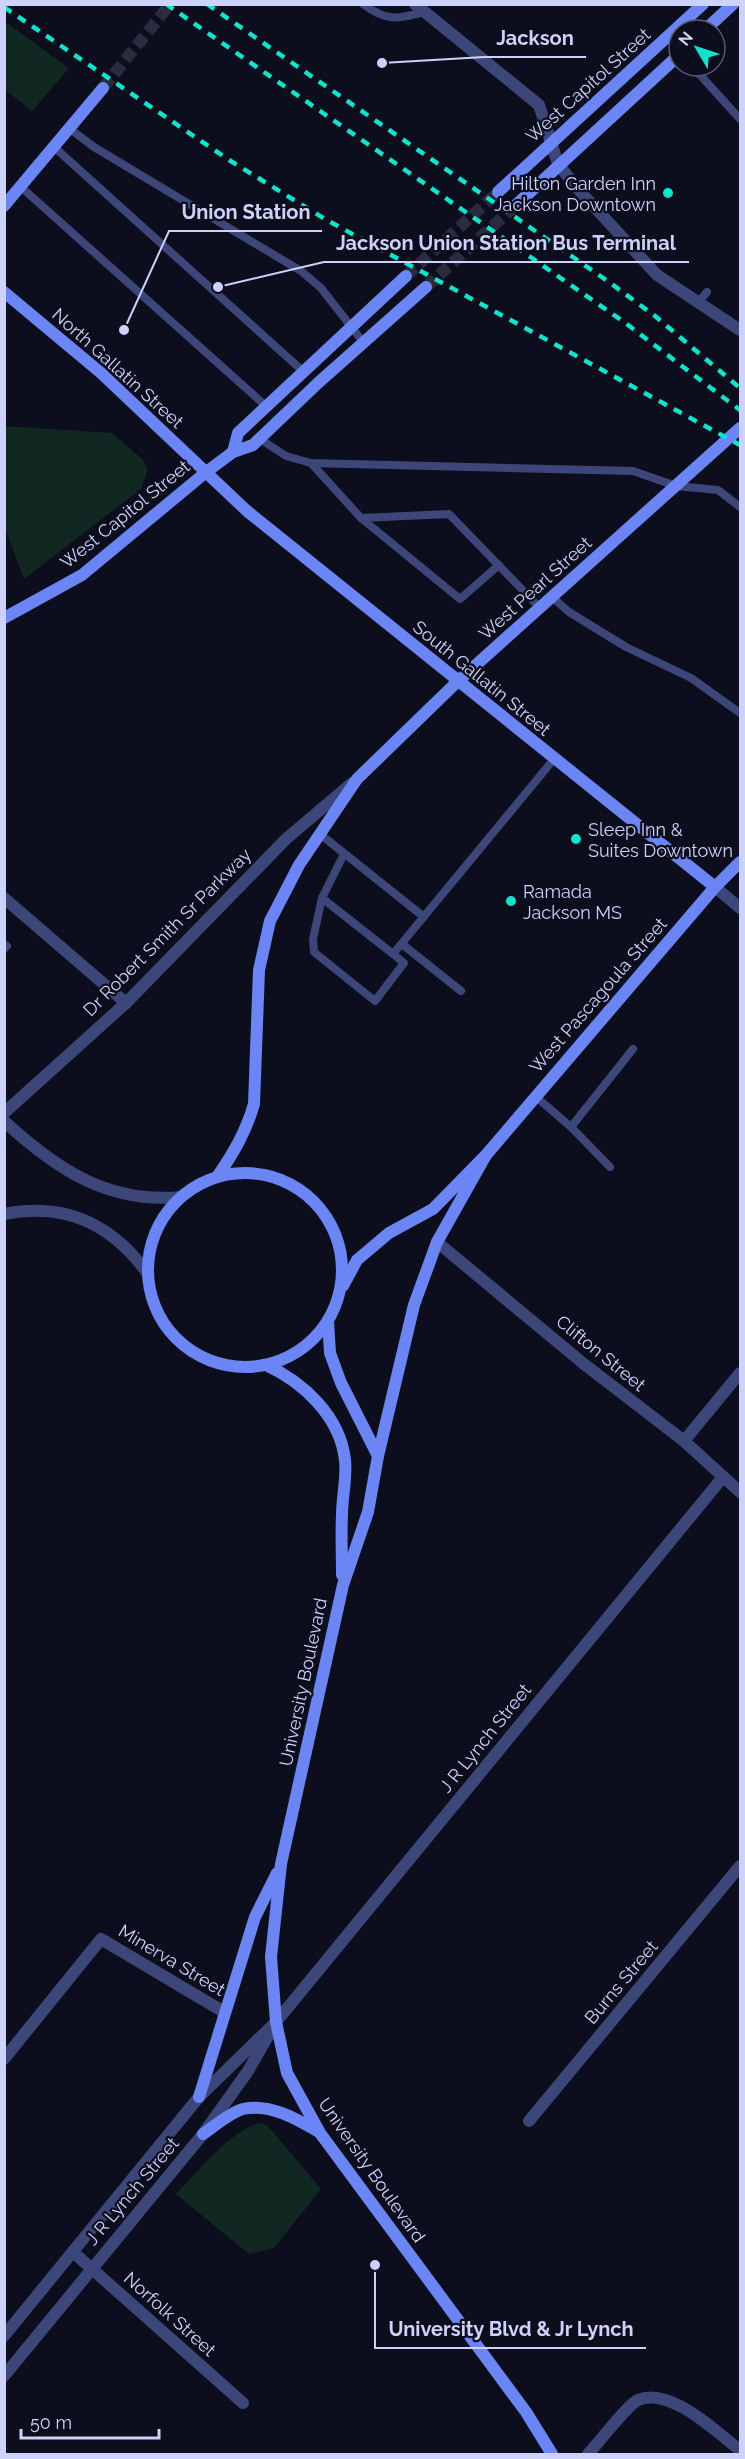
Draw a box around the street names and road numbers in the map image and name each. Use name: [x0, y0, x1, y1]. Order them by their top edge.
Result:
street label: West Capitol Street: [521, 24, 655, 146]
street label: North Gallatin Street: [48, 304, 188, 432]
street label: West Capitol Street: [56, 455, 194, 573]
street label: West Pearl Street: [474, 532, 596, 644]
street label: South Gallatin Street: [409, 616, 555, 740]
street label: Dr Robert Smith Sr Parkway: [79, 844, 255, 1020]
street label: West Pascagoula Street: [525, 913, 671, 1077]
street label: Clifton Street: [552, 1311, 650, 1395]
street label: University Boulevard: [275, 1596, 331, 1768]
street label: J R Lynch Street: [435, 1679, 535, 1797]
street label: Minerva Street: [115, 1920, 229, 2000]
street label: Burns Street: [580, 1936, 662, 2028]
street label: University Boulevard: [314, 2094, 430, 2246]
street label: J R Lynch Street: [81, 2133, 183, 2249]
street label: Norfolk Street: [120, 2267, 220, 2361]

